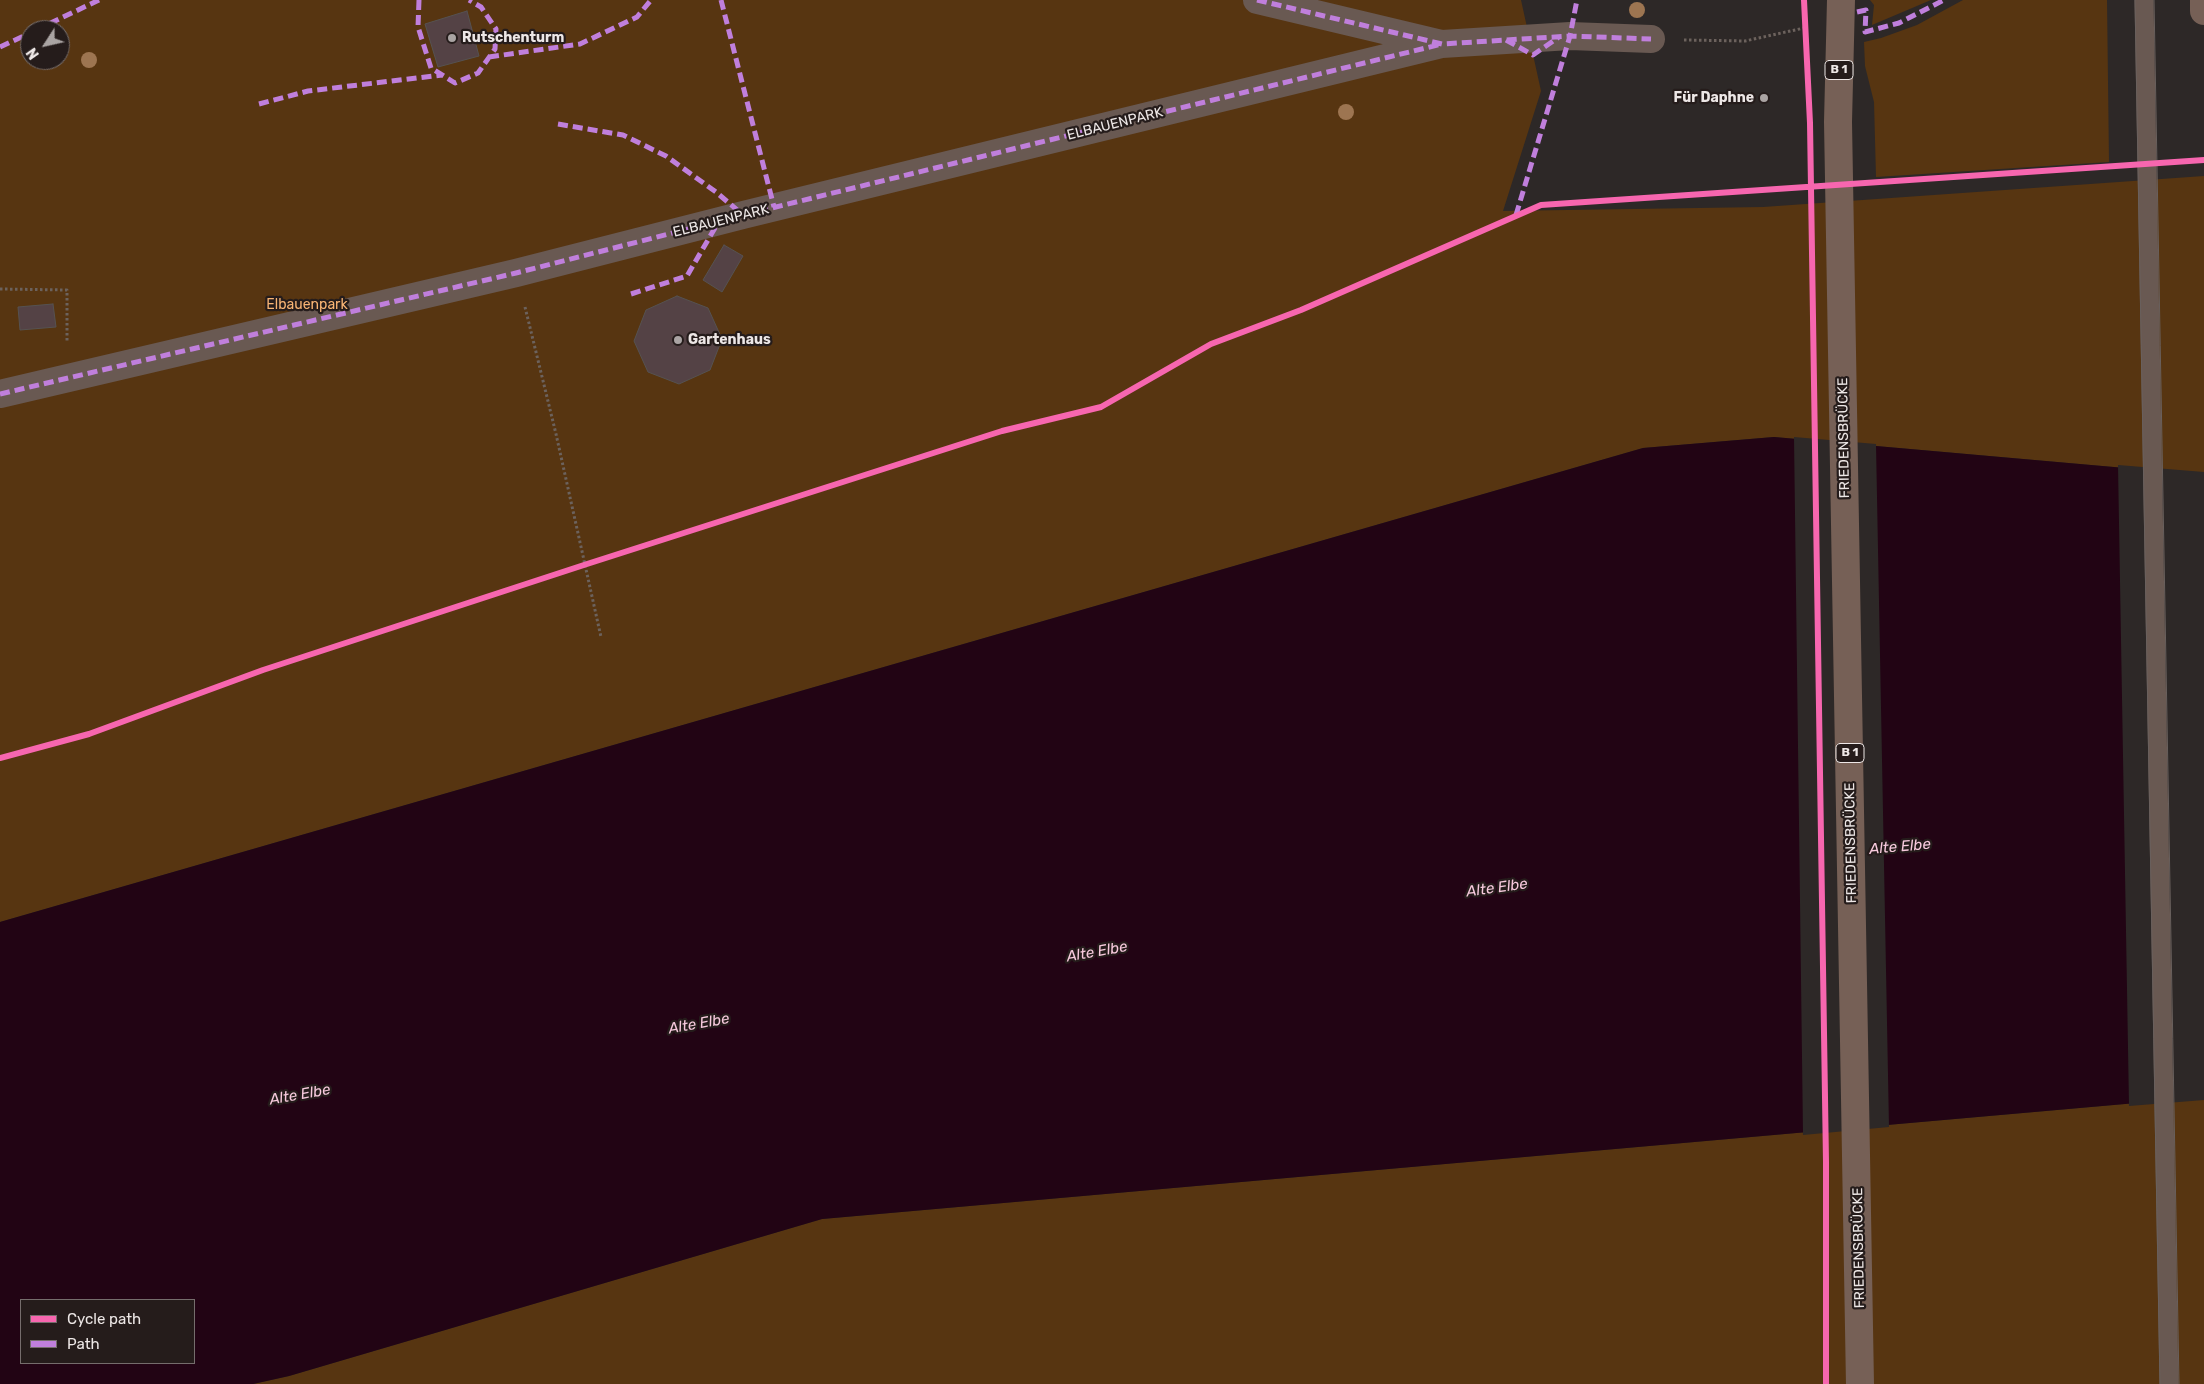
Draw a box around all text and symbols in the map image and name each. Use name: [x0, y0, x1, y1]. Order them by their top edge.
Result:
north arrow: [20, 20, 70, 70]
place label: Rutschenturm: [462, 30, 564, 46]
marker: Rutschenturm: [446, 32, 458, 44]
text: N: [23, 44, 43, 62]
road number: B 1: [1825, 60, 1853, 80]
place label: Für Daphne: [1674, 90, 1754, 106]
marker: Für Daphne: [1758, 92, 1770, 104]
street label: ELBAUENPARK: [1065, 104, 1165, 144]
street label: ELBAUENPARK: [671, 201, 771, 241]
park label: Elbauenpark: [266, 297, 348, 313]
place label: Gartenhaus: [688, 332, 771, 348]
marker: Gartenhaus: [672, 334, 684, 346]
street label: FRIEDENSBRÜCKE: [1835, 377, 1853, 499]
road number: B 1: [1836, 744, 1864, 762]
street label: FRIEDENSBRÜCKE: [1842, 782, 1860, 904]
water label: Alte Elbe: [1869, 835, 1931, 859]
water label: Alte Elbe: [1465, 875, 1529, 901]
water label: Alte Elbe: [1065, 938, 1129, 966]
water label: Alte Elbe: [667, 1010, 731, 1038]
water label: Alte Elbe: [268, 1081, 332, 1109]
street label: FRIEDENSBRÜCKE: [1850, 1187, 1868, 1309]
legend: [20, 1299, 195, 1364]
text: Cycle path: [67, 1310, 141, 1328]
text: Path: [67, 1335, 100, 1353]

